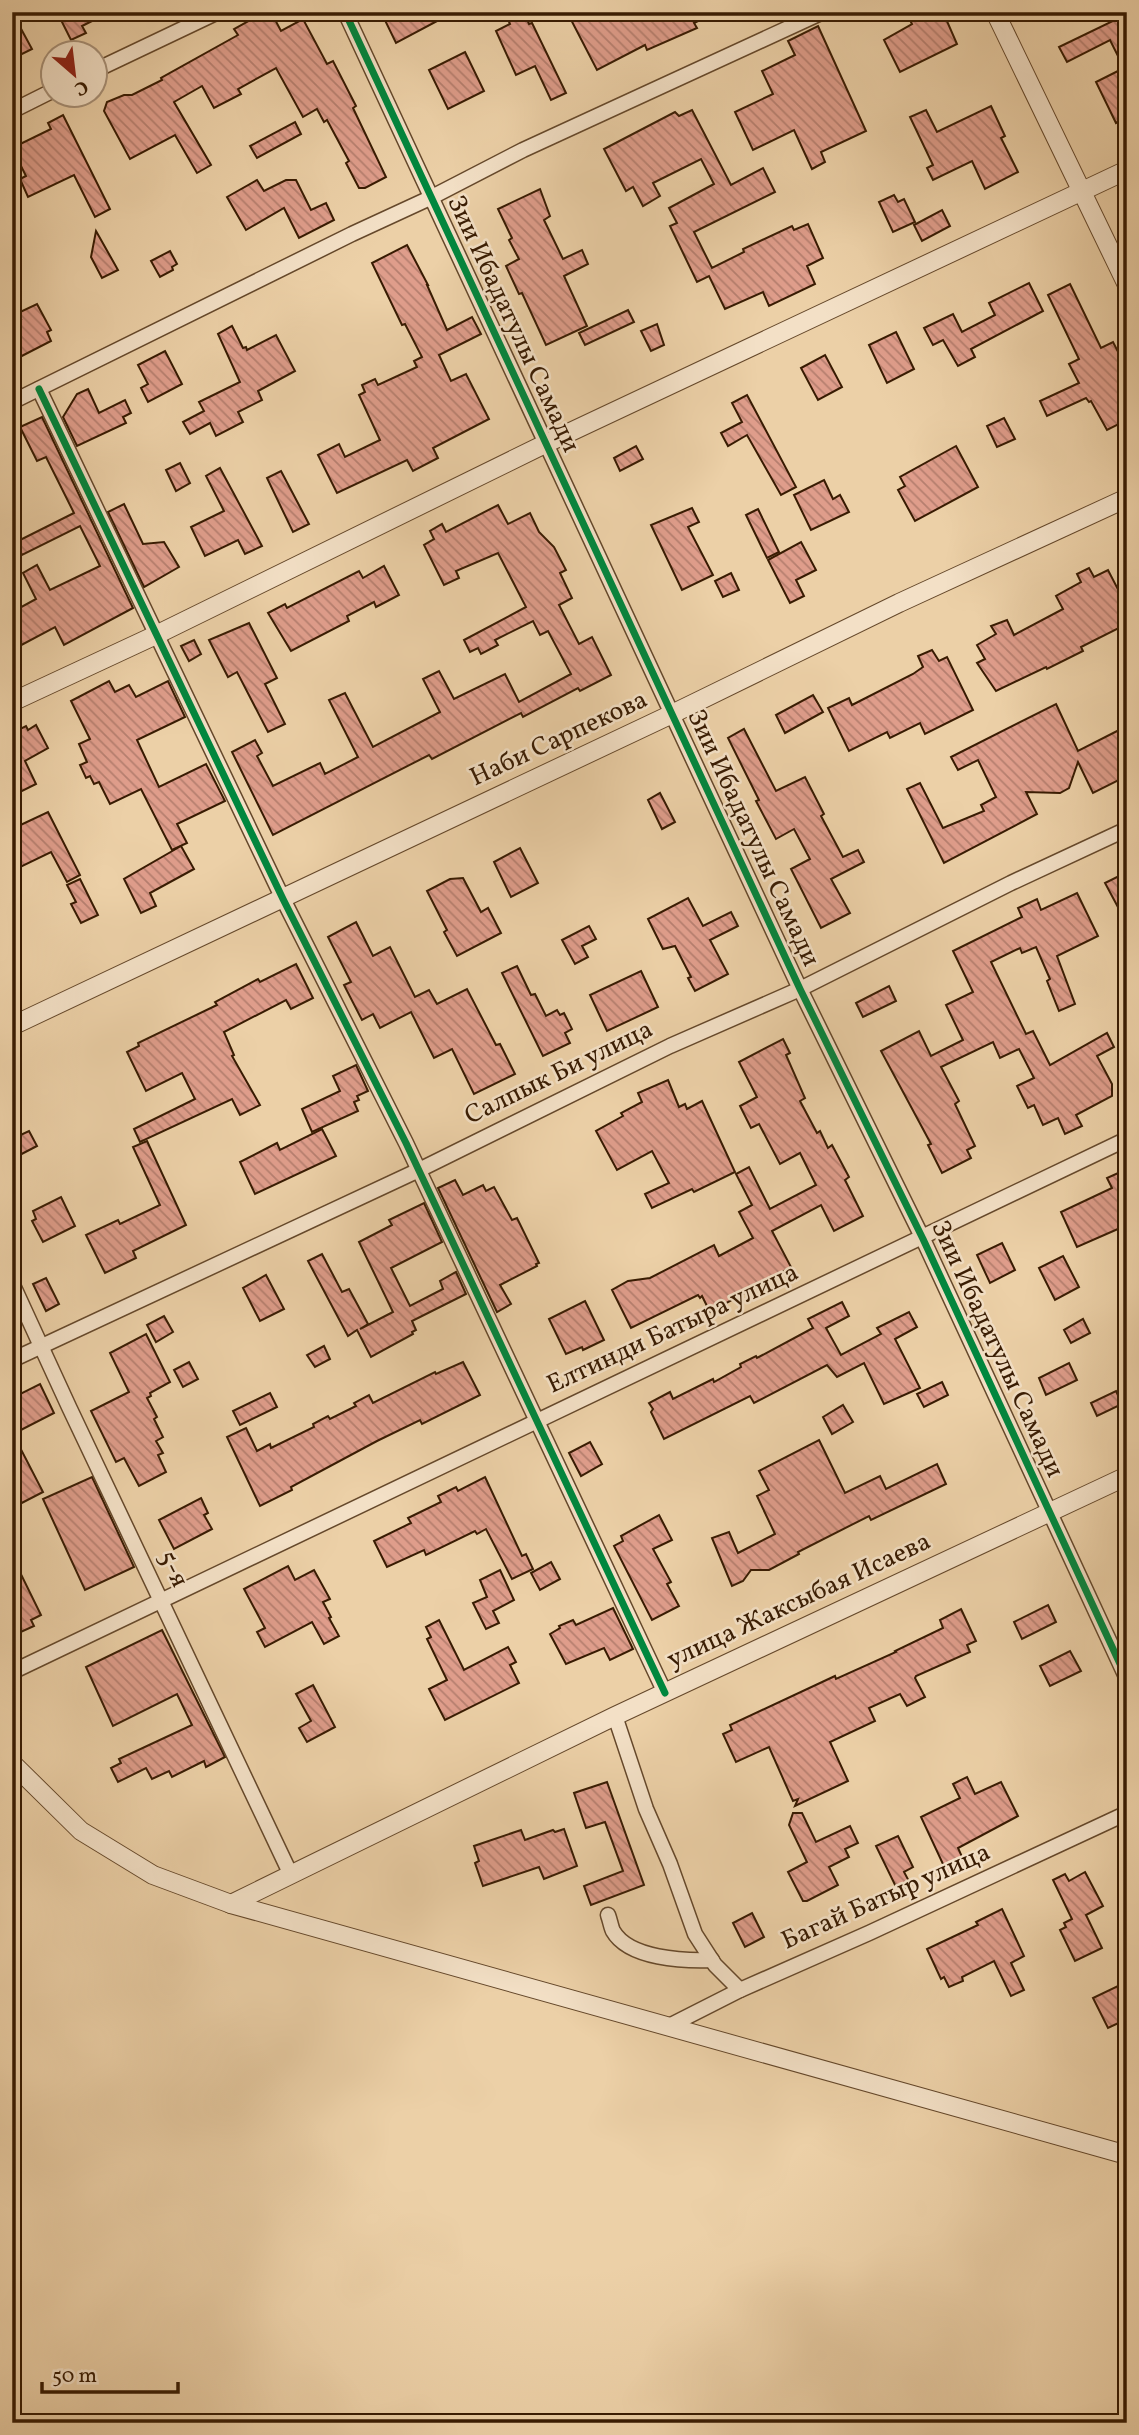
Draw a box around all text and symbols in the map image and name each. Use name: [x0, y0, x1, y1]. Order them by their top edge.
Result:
north arrow: [38, 38, 108, 108]
text: С: [70, 73, 93, 102]
street label: Зии Ибадатулы Самади: [438, 190, 588, 458]
street label: Наби Сарпекова: [464, 682, 654, 796]
street label: Зии Ибадатулы Самади: [678, 704, 828, 972]
street label: Салпык Би улица: [459, 1012, 659, 1134]
street label: Зии Ибадатулы Самади: [922, 1215, 1072, 1483]
street label: Елтинди Батыра улица: [541, 1255, 805, 1403]
street label: улица Жаксыбая Исаева: [661, 1524, 937, 1678]
street label: 5-я: [149, 1545, 197, 1593]
street label: Багай Батыр улица: [776, 1835, 996, 1959]
scale bar: [42, 2351, 178, 2395]
text: 50 m: [52, 2362, 97, 2391]

